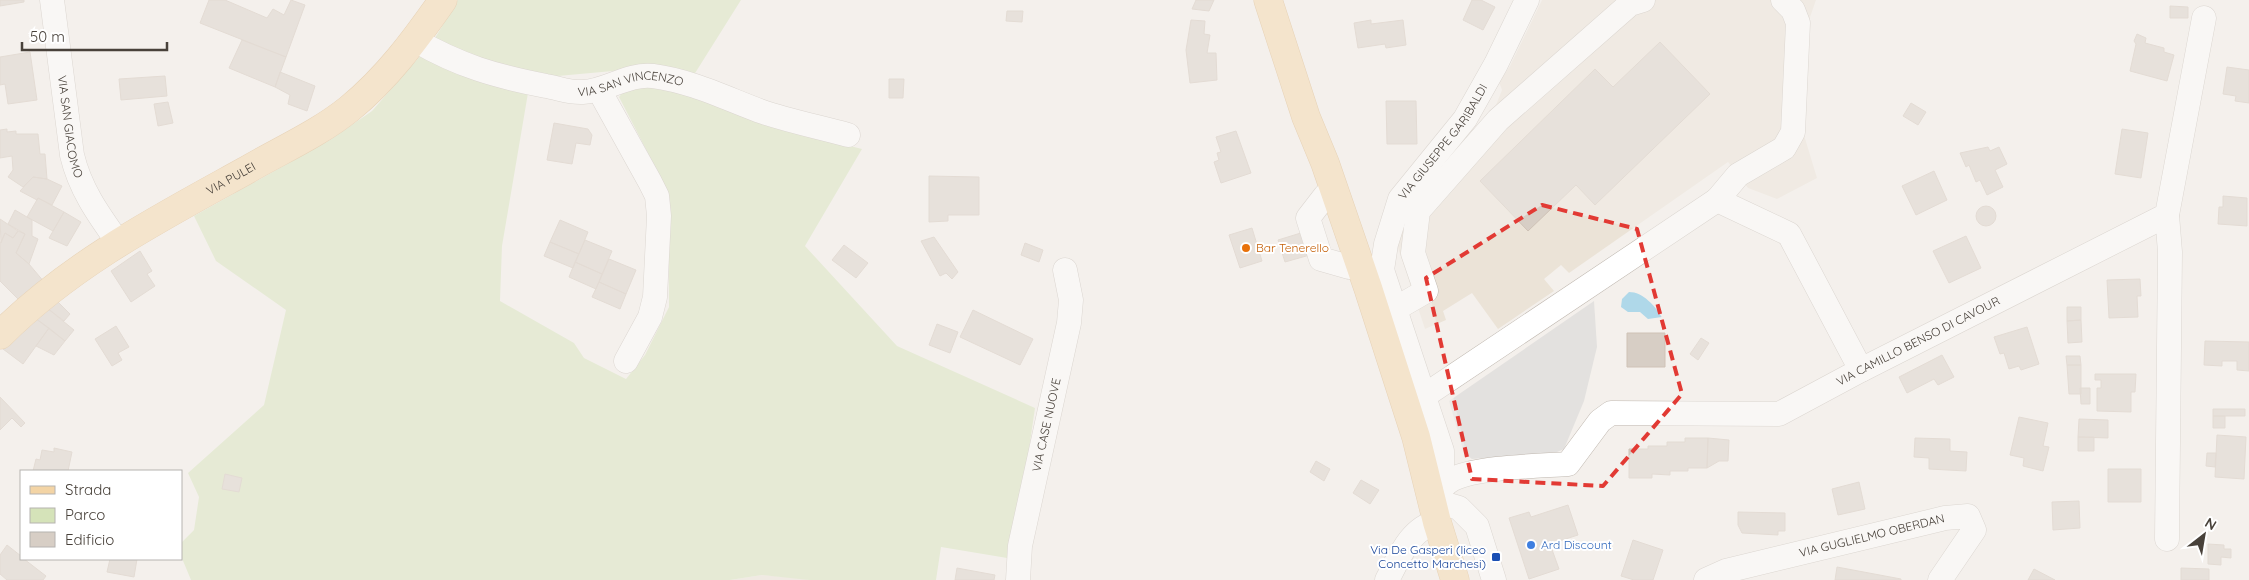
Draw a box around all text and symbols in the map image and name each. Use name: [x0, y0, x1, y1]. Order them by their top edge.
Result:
scale bar: [22, 20, 168, 52]
text: 50 m: [30, 27, 65, 46]
street label: VIA SAN VINCENZO: [577, 68, 685, 99]
street label: VIA SAN GIACOMO: [55, 74, 87, 180]
street label: VIA GIUSEPPE GARIBALDI: [1395, 81, 1490, 202]
street label: VIA PULEI: [204, 159, 258, 198]
place label: Bar Tenerello: [1256, 240, 1329, 255]
marker: Bar Tenerello: [1240, 242, 1252, 254]
street label: VIA CAMILLO BENSO DI CAVOUR: [1834, 293, 2002, 389]
street label: VIA CASE NUOVE: [1029, 376, 1064, 473]
legend: [20, 470, 182, 560]
text: Strada: [65, 480, 111, 499]
text: Parco: [65, 505, 105, 524]
street label: VIA GUGLIELMO OBERDAN: [1797, 510, 1946, 560]
north arrow: [2179, 510, 2229, 560]
text: N: [2202, 513, 2220, 534]
text: Edificio: [65, 530, 114, 549]
place label: Ard Discount: [1541, 537, 1612, 552]
marker: Ard Discount: [1525, 539, 1537, 551]
place label: Via De Gasperi (liceo Concetto Marchesi): [1370, 542, 1486, 571]
marker: Via De Gasperi (liceo Concetto Marchesi): [1490, 551, 1502, 563]

